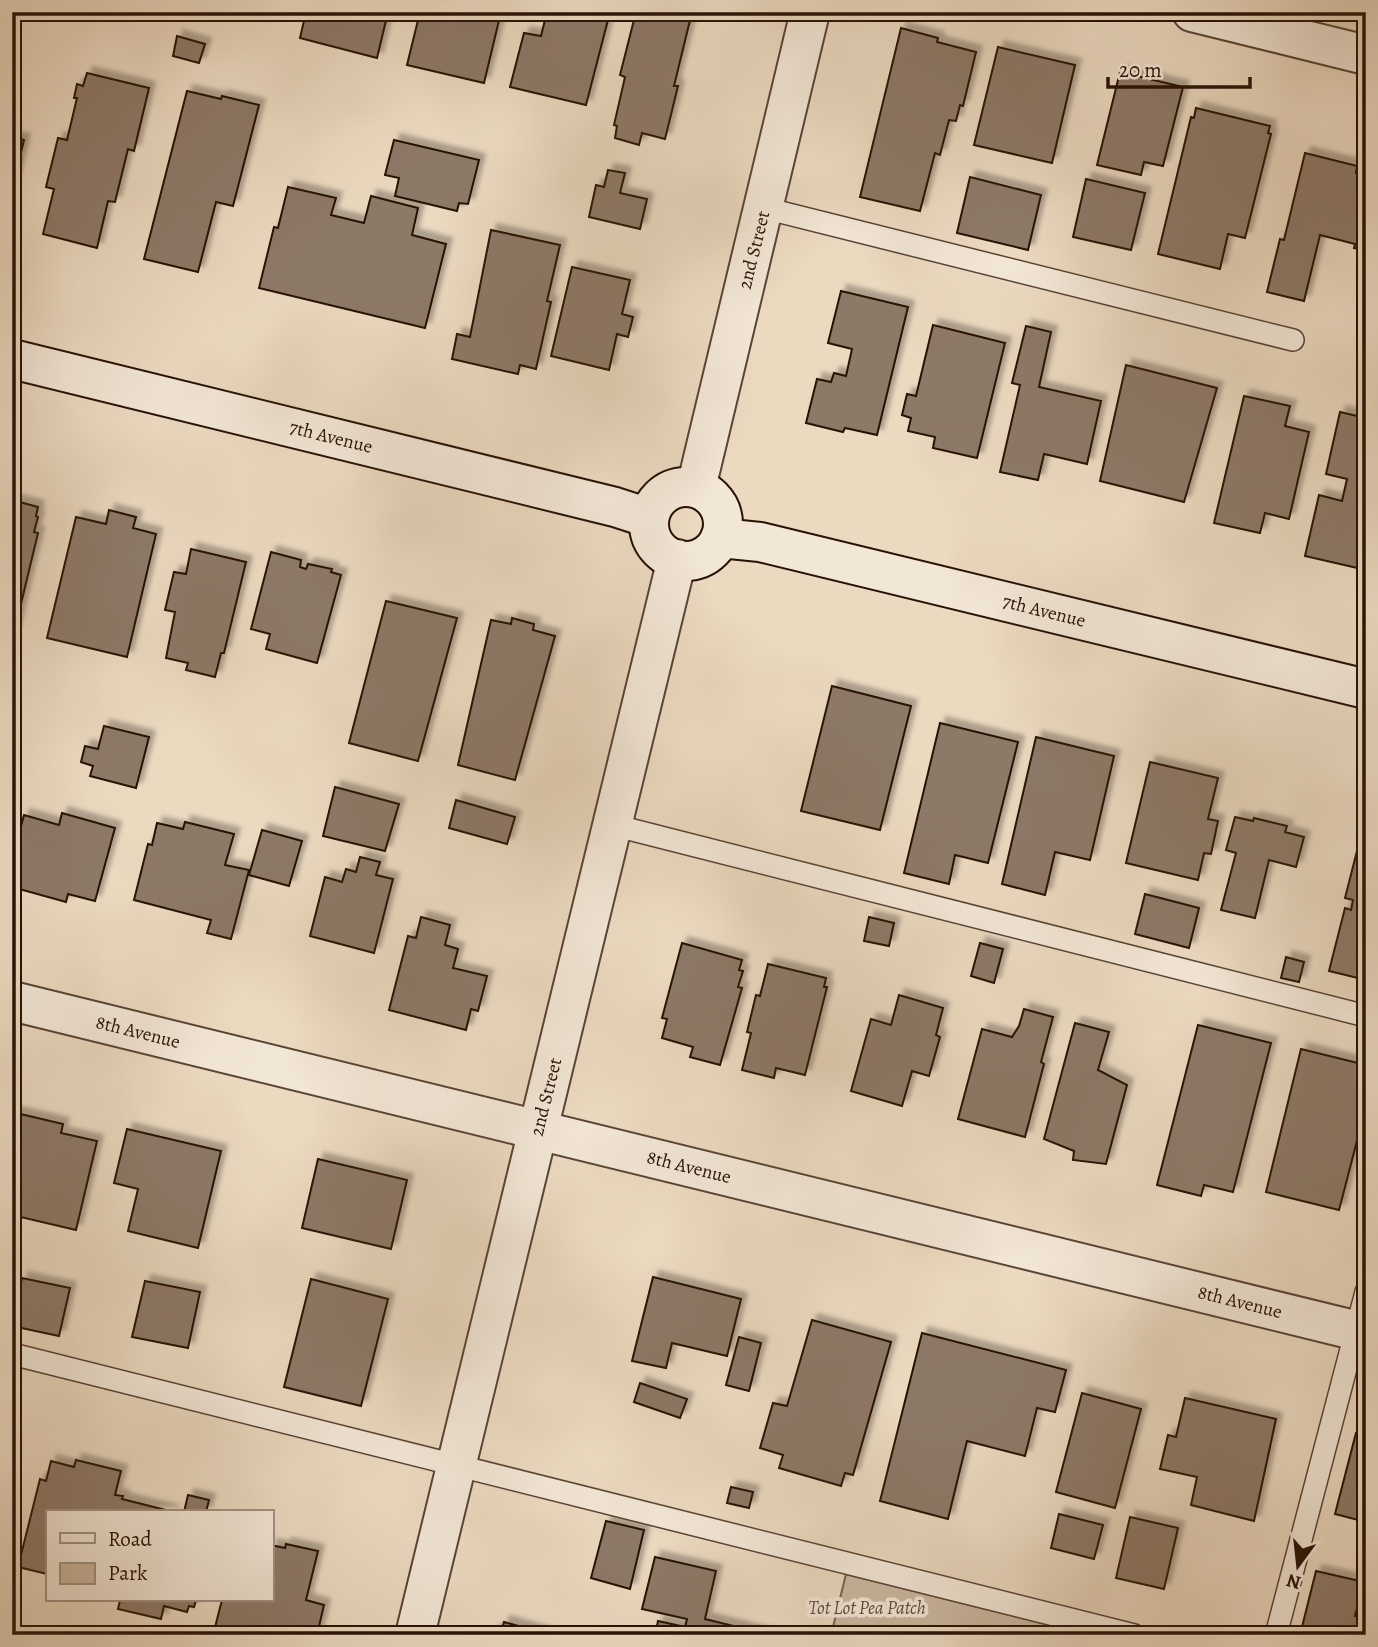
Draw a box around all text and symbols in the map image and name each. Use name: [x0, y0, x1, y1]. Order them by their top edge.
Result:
scale bar: [1108, 46, 1250, 90]
text: 20 m: [1119, 56, 1162, 84]
street label: 2nd Street: [732, 208, 776, 292]
street label: 7th Avenue: [287, 414, 375, 460]
street label: 7th Avenue: [1000, 588, 1088, 634]
street label: 8th Avenue: [93, 1009, 183, 1055]
street label: 2nd Street: [524, 1055, 568, 1139]
street label: 8th Avenue: [644, 1144, 734, 1190]
street label: 8th Avenue: [1195, 1279, 1285, 1325]
legend: [46, 1510, 273, 1602]
text: Road: [108, 1525, 152, 1553]
north arrow: [1262, 1532, 1332, 1602]
text: Park: [108, 1559, 148, 1587]
text: N: [1284, 1567, 1304, 1596]
park label: Tot Lot Pea Patch: [808, 1595, 926, 1621]

